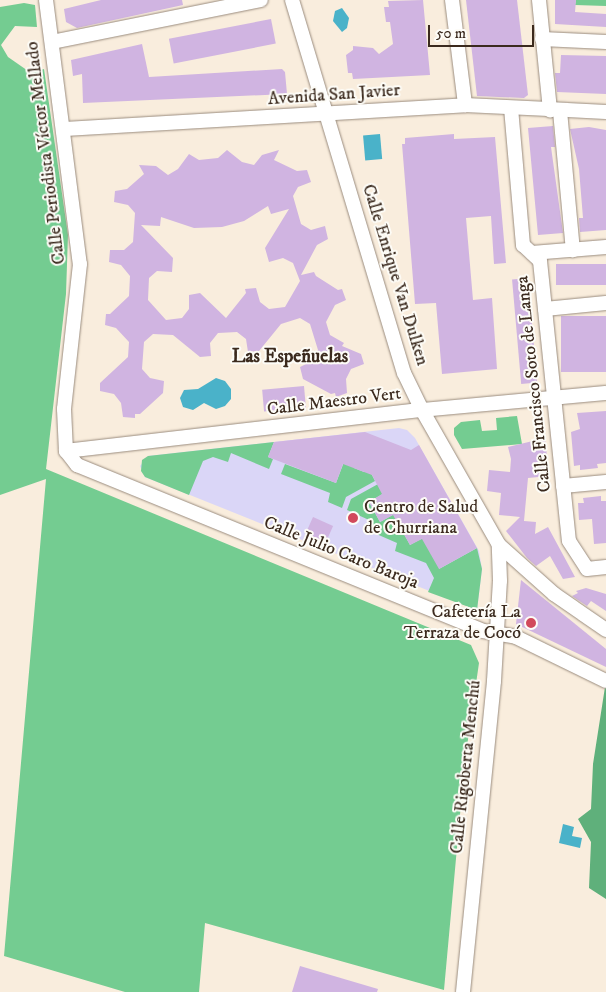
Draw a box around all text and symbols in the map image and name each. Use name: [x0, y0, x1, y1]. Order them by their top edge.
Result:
scale bar: [431, 15, 537, 47]
text: 50 m: [436, 24, 466, 43]
street label: Calle Periodista Víctor Mellado: [22, 40, 70, 266]
street label: Avenida San Javier: [267, 80, 401, 110]
street label: Calle Enrique Van Dulken: [357, 182, 433, 368]
street label: Calle Francisco Soto de Langa: [512, 275, 556, 493]
district label: Las Espeñuelas: [232, 346, 348, 368]
street label: Calle Maestro Vert: [266, 383, 402, 421]
place label: Centro de Salud de Churriana: [364, 497, 478, 540]
marker: Centro de Salud de Churriana: [346, 511, 360, 525]
street label: Calle Julio Caro Baroja: [260, 512, 422, 594]
place label: Cafetería La Terraza de Cocó: [404, 602, 521, 644]
marker: Cafetería La Terraza de Cocó: [525, 617, 537, 629]
street label: Calle Rigoberta Menchú: [446, 679, 486, 855]

